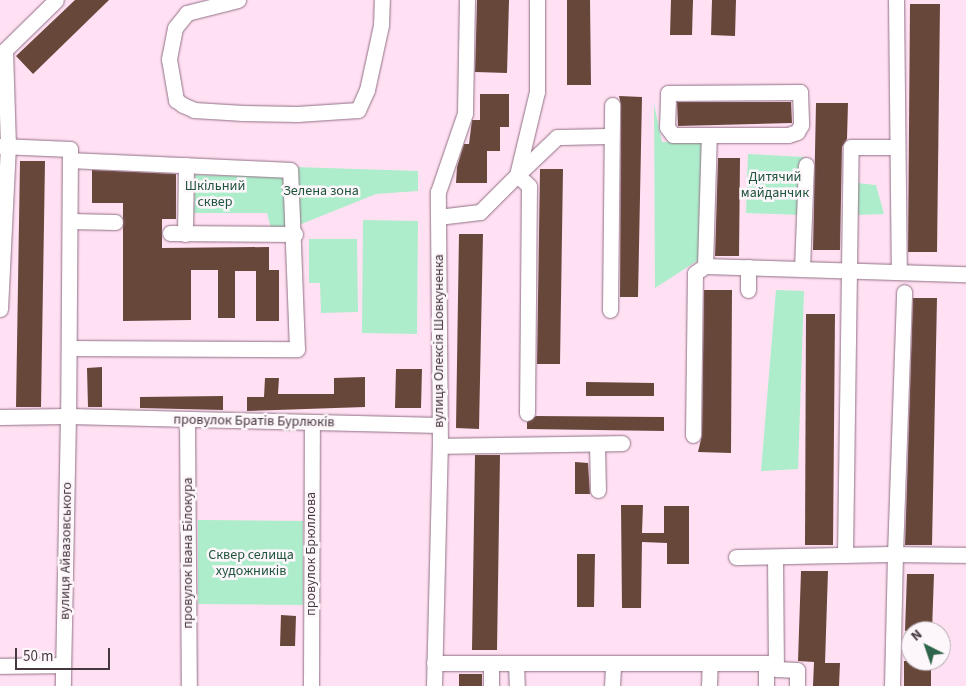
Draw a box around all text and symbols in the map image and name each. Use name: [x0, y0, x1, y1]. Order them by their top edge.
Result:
park label: Дитячий майданчик: [741, 169, 809, 202]
park label: Шкільний сквер: [185, 178, 245, 210]
park label: Зелена зона: [283, 183, 359, 199]
street label: вулиця Олексія Шовкуненка: [431, 254, 447, 428]
street label: провулок Братів Бурлюків: [173, 411, 335, 431]
street label: провулок Івана Білокура: [180, 477, 196, 629]
street label: вулиця Айвазовського: [56, 482, 76, 620]
street label: провулок Брюллова: [303, 492, 319, 616]
park label: Сквер селища художників: [208, 547, 294, 580]
north arrow: [901, 621, 951, 671]
text: N: [907, 625, 927, 646]
scale bar: [18, 638, 112, 670]
text: 50 m: [23, 646, 53, 667]

